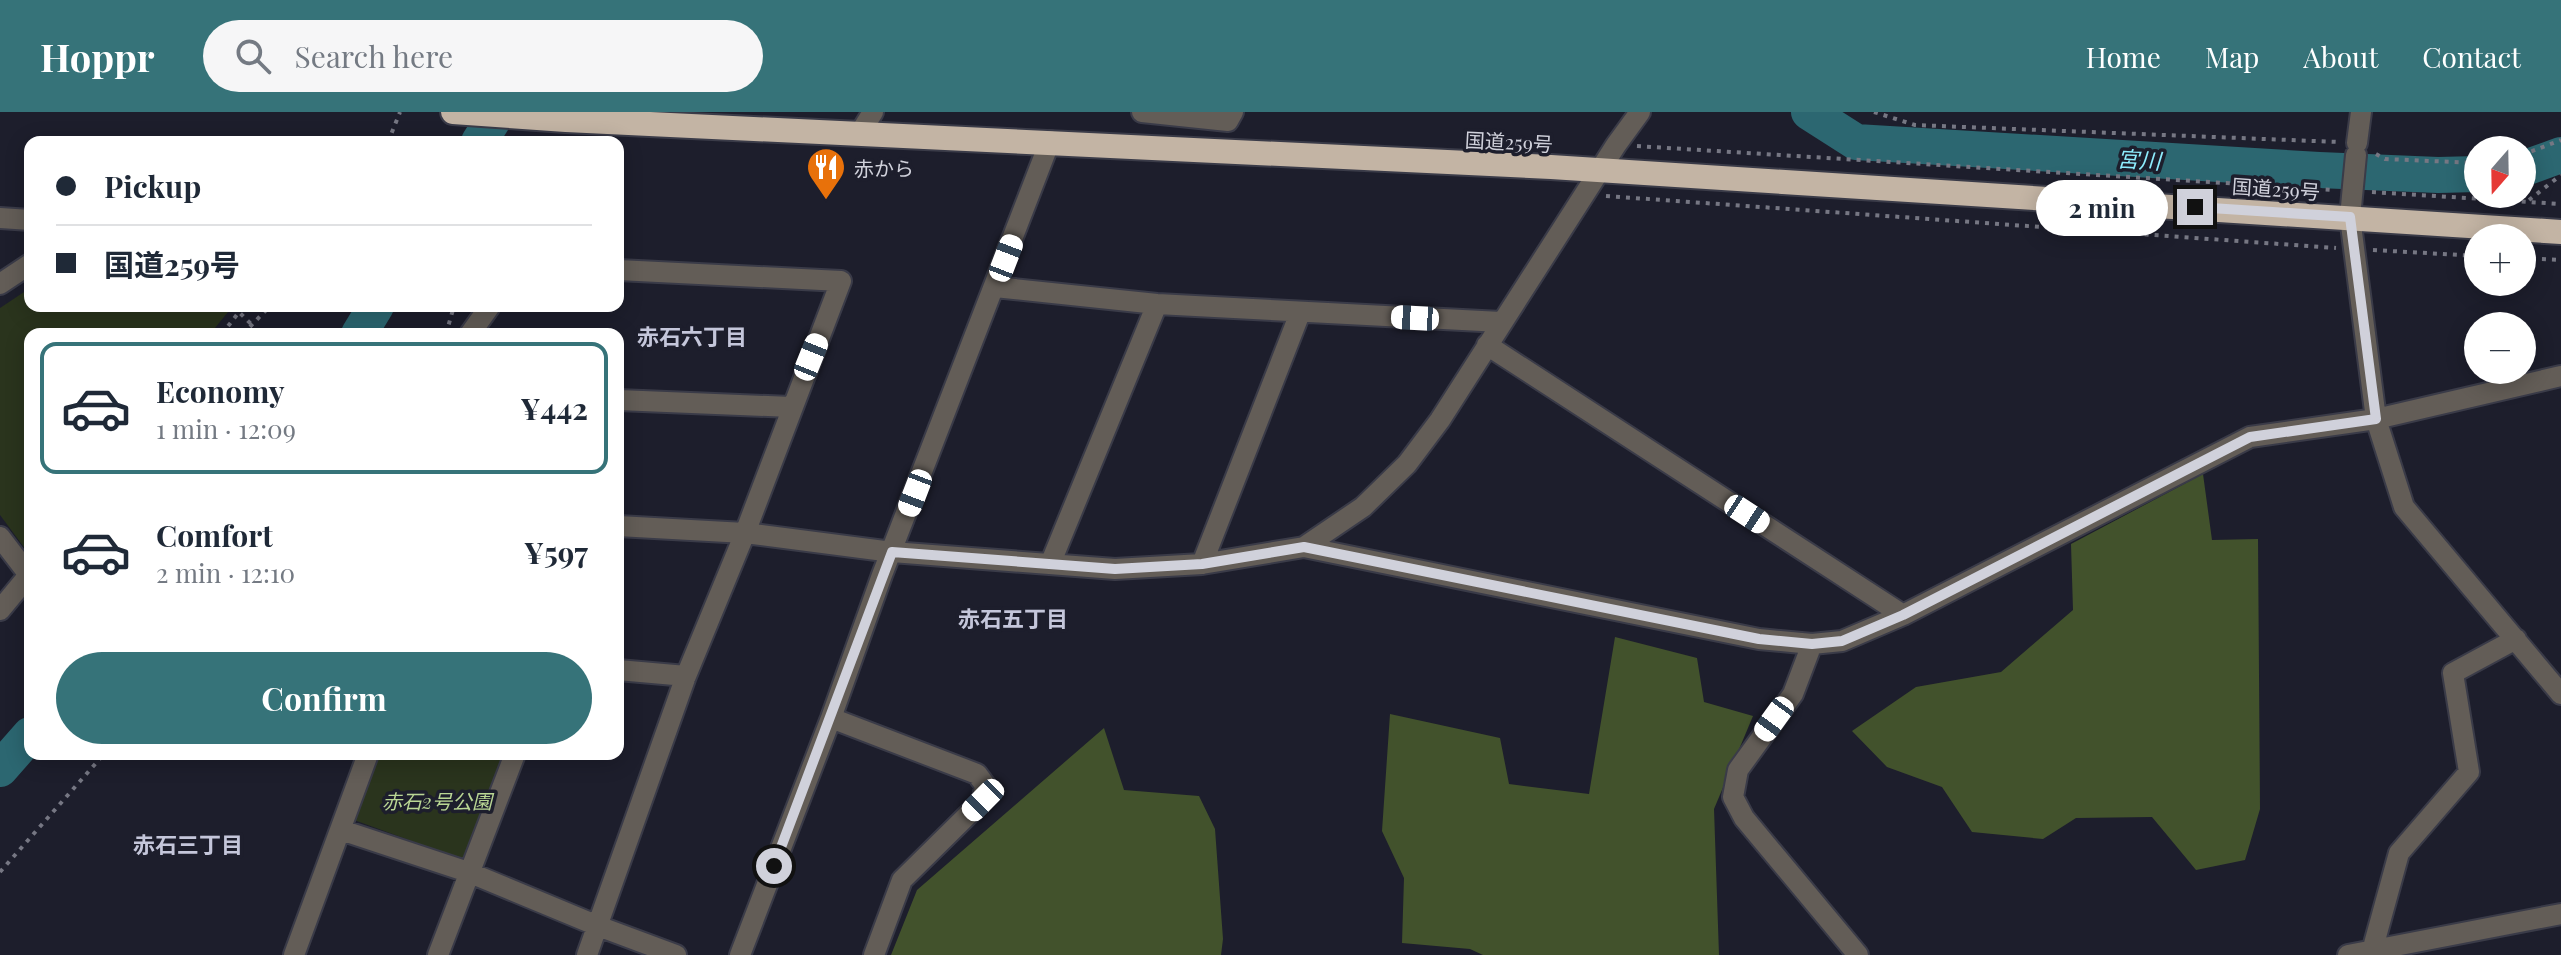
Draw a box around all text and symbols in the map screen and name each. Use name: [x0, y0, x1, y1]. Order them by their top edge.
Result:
search box: [203, 20, 763, 92]
text: Hoppr: [40, 31, 155, 82]
icon: search: [231, 34, 275, 78]
text: Search here: [295, 36, 453, 76]
text: Home: [2086, 38, 2161, 75]
text: Map: [2205, 38, 2259, 75]
text: About: [2303, 38, 2378, 75]
text: Contact: [2422, 38, 2521, 75]
street label: 国道259号: [1464, 125, 1554, 157]
north arrow: [2464, 136, 2536, 208]
map controls: [2464, 136, 2536, 384]
water label: 宮川: [2116, 143, 2164, 175]
restaurant icon: 赤から: [805, 146, 847, 201]
place label: 赤から: [854, 154, 914, 181]
text: Pickup: [104, 166, 201, 206]
street label: 国道259号: [2231, 171, 2321, 205]
callout: 2 min: [2035, 179, 2167, 235]
route end: [2177, 189, 2213, 225]
text: 2 min: [2068, 190, 2136, 225]
button: +: [2464, 224, 2536, 296]
car: [986, 231, 1026, 285]
text: 国道259号: [104, 244, 240, 284]
car: [1390, 305, 1440, 331]
button: −: [2464, 312, 2536, 384]
district label: 赤石六丁目: [637, 321, 747, 351]
car: [791, 330, 831, 384]
text: Economy: [156, 371, 285, 411]
icon: car: [60, 372, 132, 444]
text: ¥442: [520, 388, 588, 428]
text: 1 min · 12:09: [156, 411, 296, 446]
car: [895, 466, 935, 520]
car: [1720, 491, 1774, 537]
text: Comfort: [156, 515, 273, 555]
icon: car: [60, 516, 132, 588]
text: ¥597: [524, 532, 588, 572]
text: 2 min · 12:10: [156, 555, 295, 590]
district label: 赤石五丁目: [958, 603, 1068, 633]
button: Confirm: [56, 652, 592, 744]
car: [1750, 693, 1798, 745]
car: [958, 775, 1008, 825]
park label: 赤石2号公園: [382, 787, 495, 814]
district label: 赤石三丁目: [133, 829, 243, 859]
route start: [756, 848, 792, 884]

